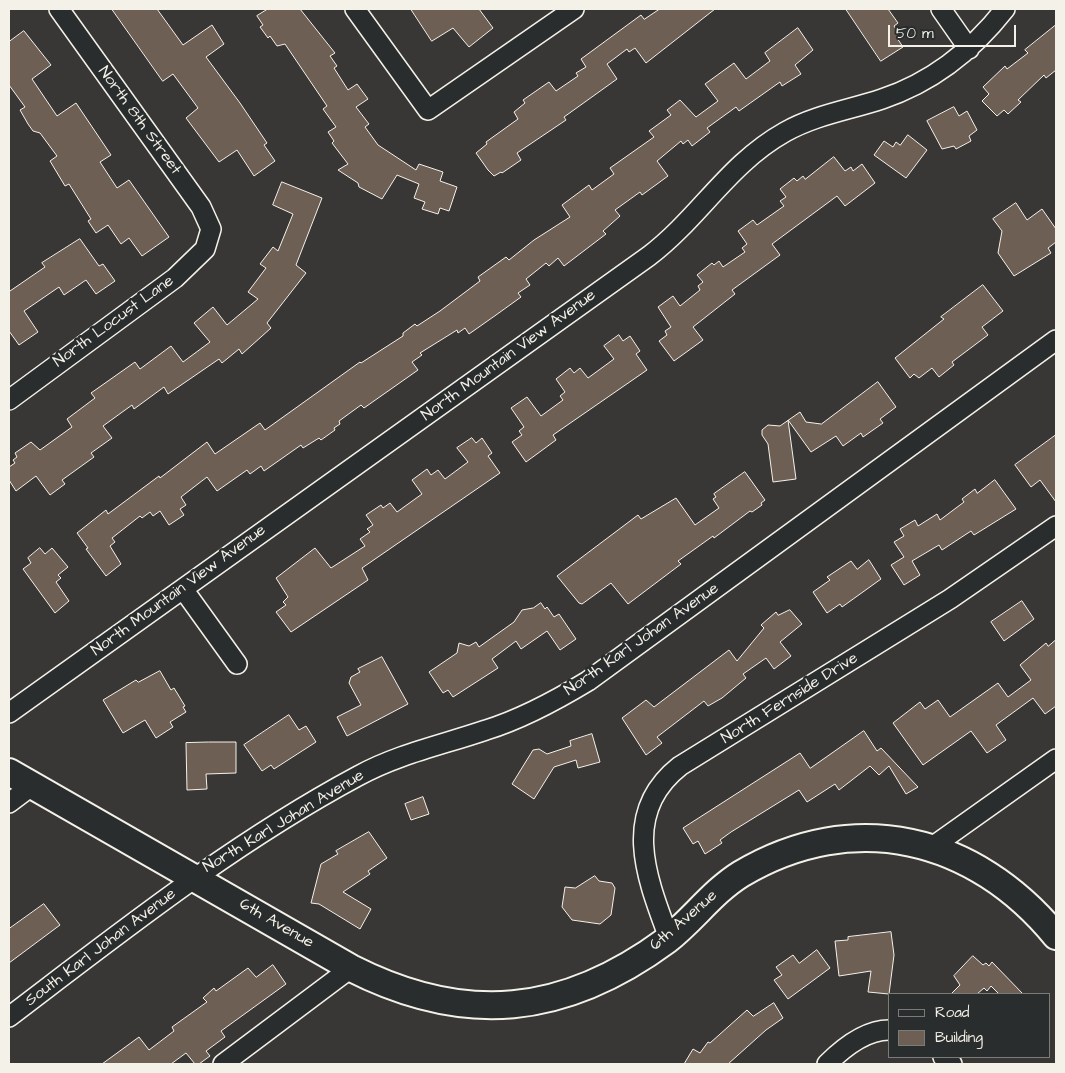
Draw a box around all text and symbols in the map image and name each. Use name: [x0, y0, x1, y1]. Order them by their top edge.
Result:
scale bar: [890, 15, 1018, 47]
text: 50 m: [896, 23, 934, 44]
street label: North 8th Street: [93, 63, 185, 179]
street label: North Locust Lane: [50, 272, 178, 372]
street label: North Mountain View Avenue: [418, 286, 600, 426]
street label: North Mountain View Avenue: [88, 521, 270, 661]
street label: North Karl Johan Avenue: [561, 579, 723, 701]
street label: North Fernside Drive: [718, 649, 862, 749]
street label: North Karl Johan Avenue: [200, 766, 368, 878]
street label: South Karl Johan Avenue: [22, 885, 180, 1011]
street label: 6th Avenue: [646, 887, 722, 955]
street label: 6th Avenue: [235, 895, 317, 953]
legend: [888, 993, 1050, 1058]
text: Road: [935, 1002, 969, 1023]
text: Building: [935, 1027, 983, 1048]

